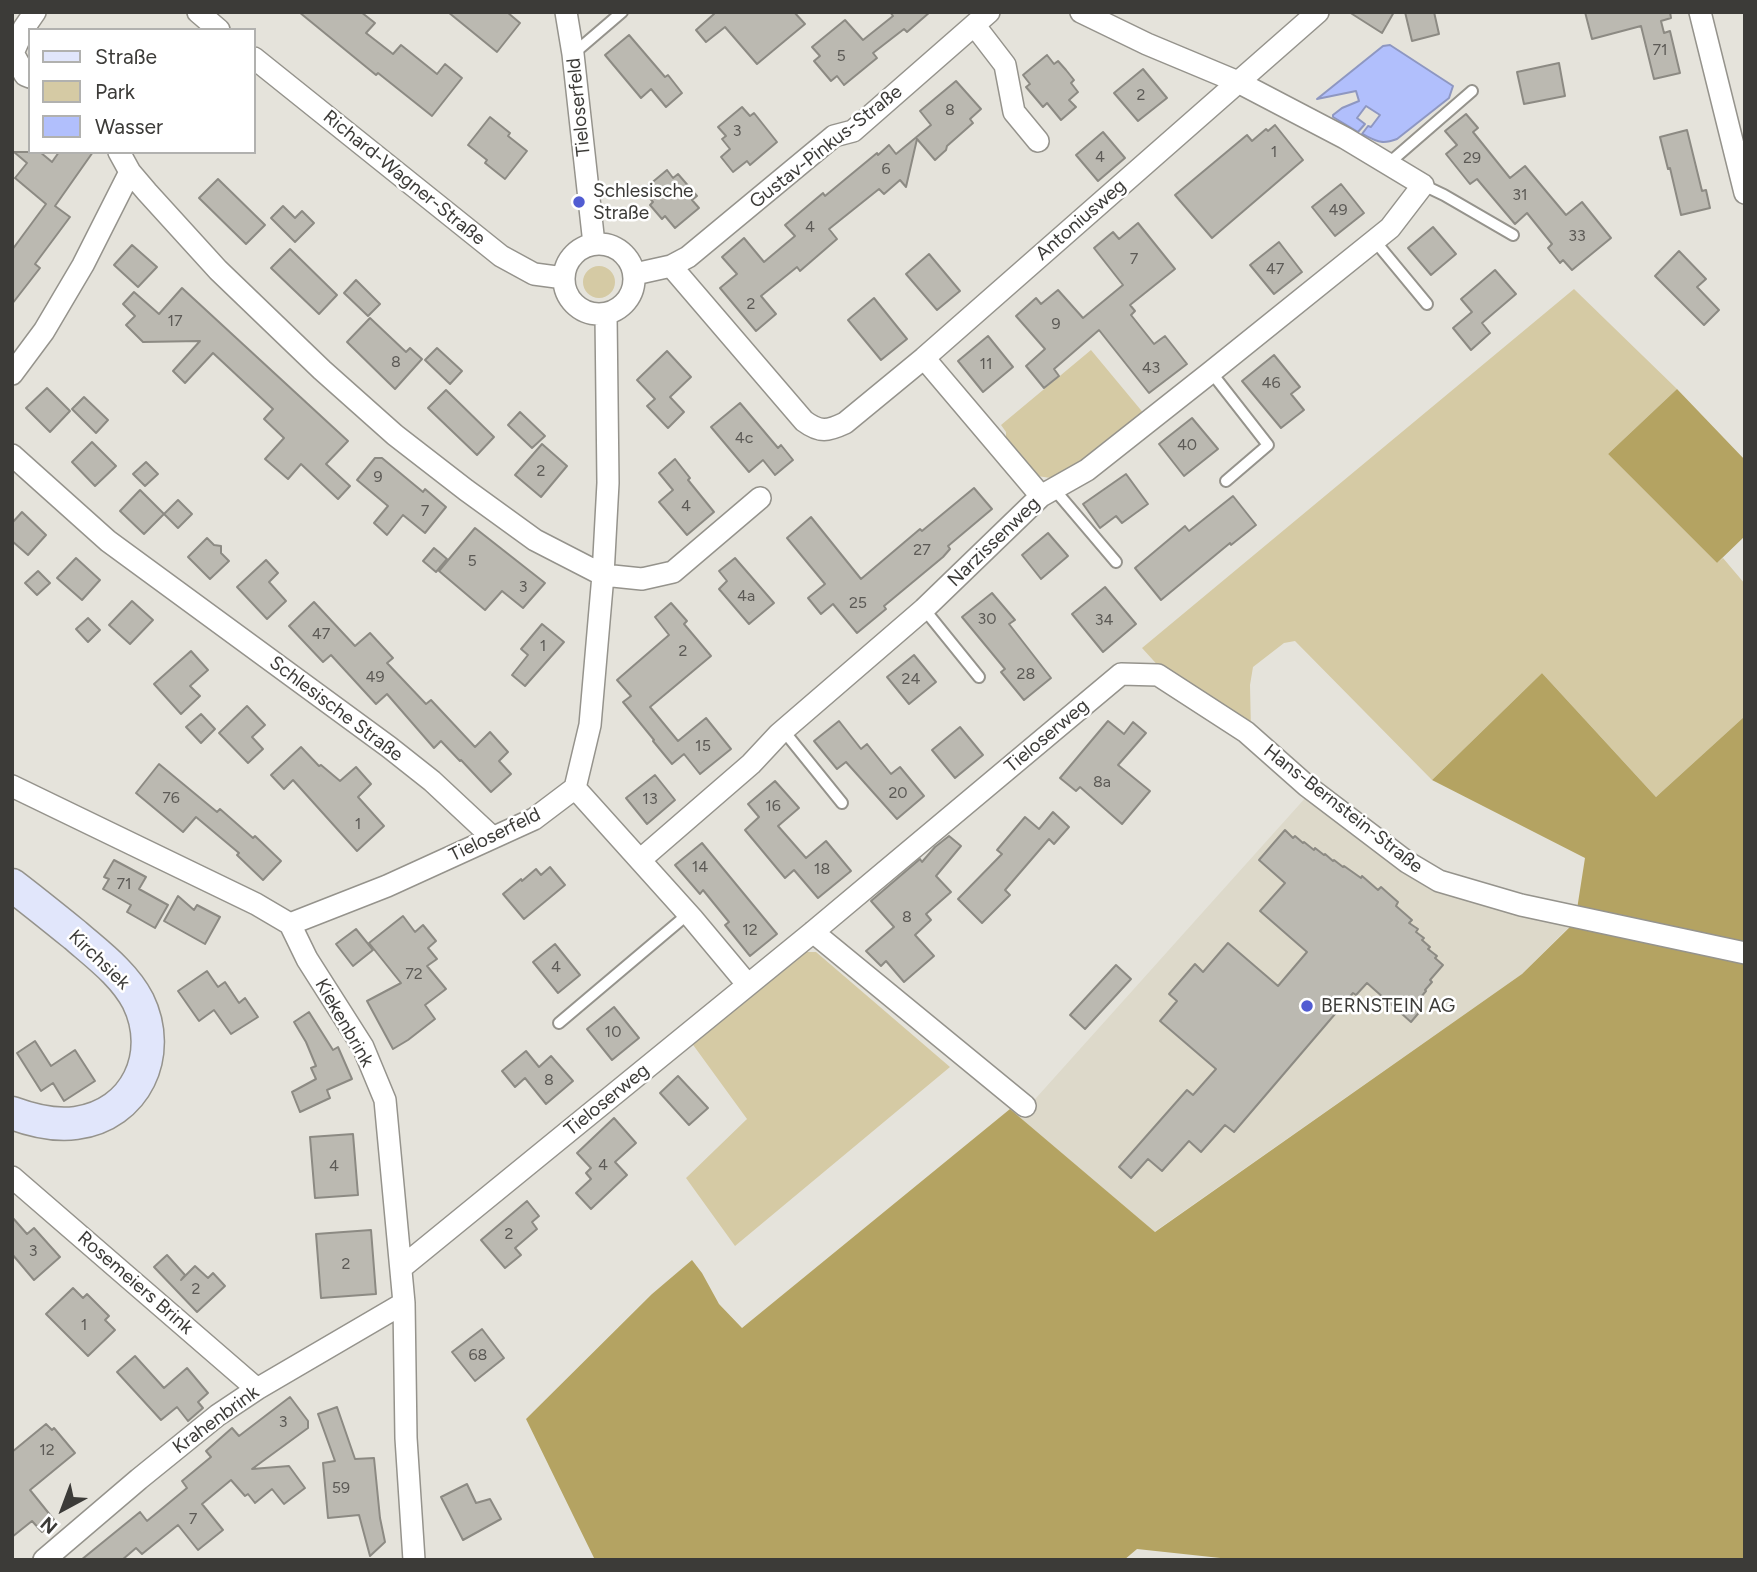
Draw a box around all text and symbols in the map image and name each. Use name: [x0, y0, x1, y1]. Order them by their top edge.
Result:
legend: [28, 28, 256, 154]
house number: 71: [1652, 40, 1668, 60]
text: Straße: [95, 44, 157, 69]
house number: 5: [836, 46, 846, 66]
street label: Tieloserfeld: [563, 57, 595, 157]
text: Park: [95, 79, 135, 104]
street label: Gustav-Pinkus-Straße: [745, 80, 907, 214]
house number: 2: [1137, 85, 1145, 105]
house number: 8: [945, 100, 955, 120]
street label: Richard-Wagner-Straße: [318, 106, 490, 250]
text: Wasser: [95, 114, 163, 139]
house number: 3: [733, 121, 741, 141]
house number: 1: [1271, 142, 1277, 162]
house number: 4: [1095, 147, 1105, 167]
house number: 29: [1463, 148, 1481, 168]
house number: 6: [881, 159, 891, 179]
street label: Antoniusweg: [1031, 175, 1131, 265]
place label: Schlesische Straße: [593, 180, 693, 224]
house number: 31: [1512, 185, 1528, 205]
marker: Schlesische Straße: [571, 194, 587, 210]
house number: 49: [1329, 200, 1347, 220]
house number: 4: [805, 217, 815, 237]
house number: 33: [1568, 226, 1586, 246]
house number: 7: [1130, 249, 1138, 269]
house number: 47: [1266, 259, 1284, 279]
house number: 2: [747, 294, 755, 314]
house number: 17: [167, 311, 183, 331]
house number: 9: [1051, 314, 1061, 334]
house number: 8: [391, 352, 401, 372]
house number: 11: [979, 354, 993, 374]
house number: 43: [1142, 358, 1160, 378]
house number: 46: [1262, 373, 1280, 393]
house number: 4c: [735, 428, 753, 448]
house number: 40: [1177, 435, 1197, 455]
house number: 2: [537, 461, 545, 481]
house number: 9: [373, 467, 383, 487]
street label: Narzissenweg: [943, 492, 1045, 592]
house number: 4: [681, 496, 691, 516]
house number: 7: [421, 501, 429, 521]
house number: 27: [913, 540, 931, 560]
house number: 5: [467, 551, 477, 571]
house number: 3: [519, 577, 527, 597]
house number: 4a: [737, 586, 755, 606]
house number: 25: [849, 593, 867, 613]
house number: 30: [978, 609, 996, 629]
house number: 34: [1095, 610, 1113, 630]
house number: 47: [312, 624, 330, 644]
house number: 1: [540, 636, 546, 656]
house number: 2: [679, 641, 687, 661]
street label: Schlesische Straße: [265, 651, 407, 767]
house number: 28: [1017, 664, 1035, 684]
house number: 49: [366, 667, 384, 687]
house number: 24: [902, 669, 920, 689]
street label: Tieloserweg: [1000, 694, 1094, 778]
house number: 15: [695, 736, 711, 756]
street label: Hans-Bernstein-Straße: [1259, 740, 1427, 878]
house number: 8a: [1093, 772, 1111, 792]
house number: 20: [888, 783, 908, 803]
house number: 76: [162, 788, 180, 808]
house number: 13: [642, 789, 658, 809]
house number: 16: [765, 796, 781, 816]
street label: Tieloserfeld: [446, 803, 544, 867]
house number: 1: [355, 814, 361, 834]
house number: 14: [692, 857, 708, 877]
house number: 18: [814, 859, 830, 879]
house number: 71: [116, 874, 132, 894]
house number: 8: [902, 907, 912, 927]
house number: 12: [742, 920, 758, 940]
street label: Kirchsiek: [64, 925, 134, 995]
house number: 4: [551, 957, 561, 977]
house number: 72: [405, 964, 423, 984]
street label: Kiekenbrink: [310, 975, 378, 1071]
place label: BERNSTEIN AG: [1321, 995, 1455, 1017]
marker: BERNSTEIN AG: [1299, 998, 1315, 1014]
house number: 10: [605, 1022, 621, 1042]
street label: Tieloserweg: [560, 1059, 654, 1141]
house number: 8: [544, 1070, 554, 1090]
house number: 4: [598, 1155, 608, 1175]
house number: 4: [329, 1156, 339, 1176]
house number: 2: [505, 1224, 513, 1244]
street label: Rosemeiers Brink: [73, 1227, 197, 1339]
house number: 3: [29, 1241, 37, 1261]
house number: 2: [342, 1254, 350, 1274]
house number: 2: [192, 1279, 200, 1299]
house number: 1: [81, 1315, 87, 1335]
house number: 68: [469, 1345, 487, 1365]
street label: Krahenbrink: [168, 1381, 264, 1459]
house number: 3: [279, 1412, 287, 1432]
house number: 12: [39, 1440, 55, 1460]
north arrow: [28, 1474, 98, 1544]
house number: 59: [332, 1478, 350, 1498]
house number: 7: [189, 1509, 197, 1529]
text: N: [36, 1512, 62, 1539]

